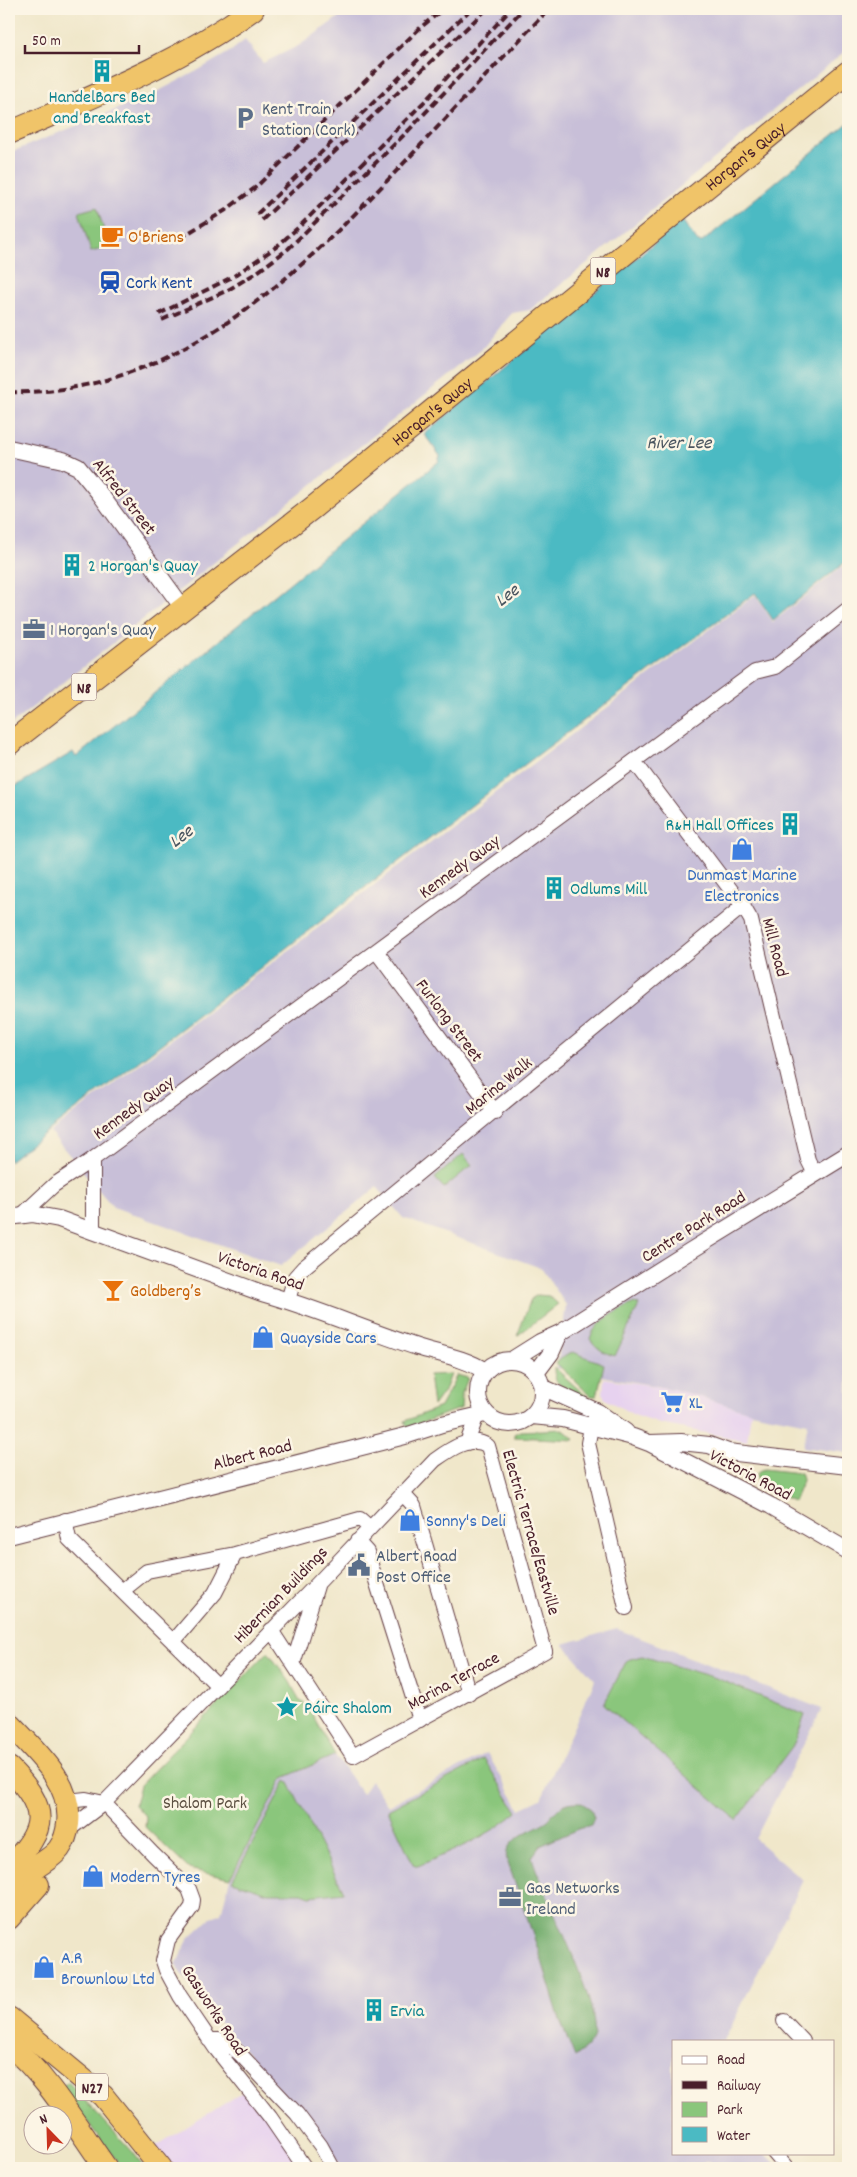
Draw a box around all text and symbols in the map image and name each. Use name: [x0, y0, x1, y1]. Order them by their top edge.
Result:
scale bar: [25, 22, 139, 54]
text: 50 m: [32, 31, 61, 53]
building icon: HandelBars Bed and Breakfast: [89, 58, 115, 84]
place label: HandelBars Bed and Breakfast: [49, 86, 155, 132]
place label: Kent Train Station (Cork): [262, 98, 355, 144]
parking icon: Kent Train Station (Cork): [232, 105, 258, 131]
street label: Horgan's Quay: [701, 117, 793, 199]
cafe icon: O'Briens: [99, 223, 125, 249]
place label: O'Briens: [128, 226, 184, 251]
road number: N8: [590, 258, 616, 284]
station icon: Cork Kent: [97, 269, 123, 295]
place label: Cork Kent: [126, 272, 193, 297]
street label: Horgan's Quay: [387, 372, 480, 454]
water label: River Lee: [647, 431, 713, 458]
street label: Alfred Street: [85, 454, 161, 542]
building icon: 2 Horgan's Quay: [59, 552, 85, 578]
place label: 2 Horgan's Quay: [88, 555, 198, 580]
water label: Lee: [490, 578, 527, 615]
office icon: 1 Horgan's Quay: [21, 616, 47, 642]
place label: 1 Horgan's Quay: [50, 619, 157, 644]
road number: N8: [72, 674, 96, 700]
building icon: R&H Hall Offices: [777, 811, 803, 837]
place label: R&H Hall Offices: [666, 814, 774, 839]
water label: Lee: [164, 819, 201, 856]
street label: Kennedy Quay: [415, 830, 507, 906]
shop icon: Dunmast Marine Electronics: [729, 836, 755, 862]
place label: Dunmast Marine Electronics: [687, 864, 797, 910]
building icon: Odlums Mill: [541, 875, 567, 901]
place label: Odlums Mill: [570, 878, 648, 903]
street label: Mill Road: [754, 915, 793, 980]
street label: Furlong Street: [408, 975, 488, 1069]
street label: Marina Walk: [461, 1052, 539, 1122]
street label: Kennedy Quay: [89, 1071, 181, 1147]
street label: Centre Park Road: [637, 1186, 751, 1270]
street label: Victoria Road: [214, 1246, 307, 1299]
bar icon: Goldberg’s: [100, 1277, 126, 1303]
place label: Goldberg’s: [130, 1280, 201, 1305]
shop icon: Quayside Cars: [250, 1324, 276, 1350]
place label: Quayside Cars: [280, 1327, 377, 1352]
supermarket icon: XL: [659, 1389, 685, 1415]
place label: XL: [689, 1392, 703, 1417]
street label: Albert Road: [210, 1435, 295, 1478]
street label: Victoria Road: [704, 1444, 795, 1508]
street label: Electric Terrace/Eastville: [494, 1447, 565, 1618]
shop icon: Sonny's Deli: [397, 1507, 423, 1533]
place label: Sonny's Deli: [426, 1510, 506, 1535]
street label: Hibernian Buildings: [229, 1541, 335, 1650]
place label: Albert Road Post Office: [376, 1545, 457, 1591]
public building icon: Albert Road Post Office: [346, 1552, 372, 1578]
street label: Marina Terrace: [404, 1647, 505, 1718]
place icon: Páirc Shalom: [274, 1694, 300, 1720]
place label: Páirc Shalom: [304, 1697, 392, 1722]
park label: Shalom Park: [163, 1792, 247, 1817]
shop icon: Modern Tyres: [80, 1863, 106, 1889]
place label: Modern Tyres: [110, 1866, 201, 1891]
place label: Gas Networks Ireland: [526, 1877, 620, 1923]
office icon: Gas Networks Ireland: [497, 1884, 523, 1910]
place label: A.R Brownlow Ltd: [61, 1947, 155, 1993]
shop icon: A.R Brownlow Ltd: [31, 1954, 57, 1980]
street label: Gasworks Road: [174, 1961, 252, 2062]
building icon: Ervia: [361, 1997, 387, 2023]
place label: Ervia: [390, 2000, 425, 2025]
legend: [672, 2040, 834, 2154]
text: Road: [717, 2050, 745, 2072]
road number: N27: [76, 2074, 108, 2100]
text: Railway: [717, 2076, 761, 2098]
text: Park: [717, 2100, 743, 2122]
north arrow: [22, 2104, 72, 2154]
text: N: [37, 2109, 51, 2130]
text: Water: [717, 2126, 751, 2148]

